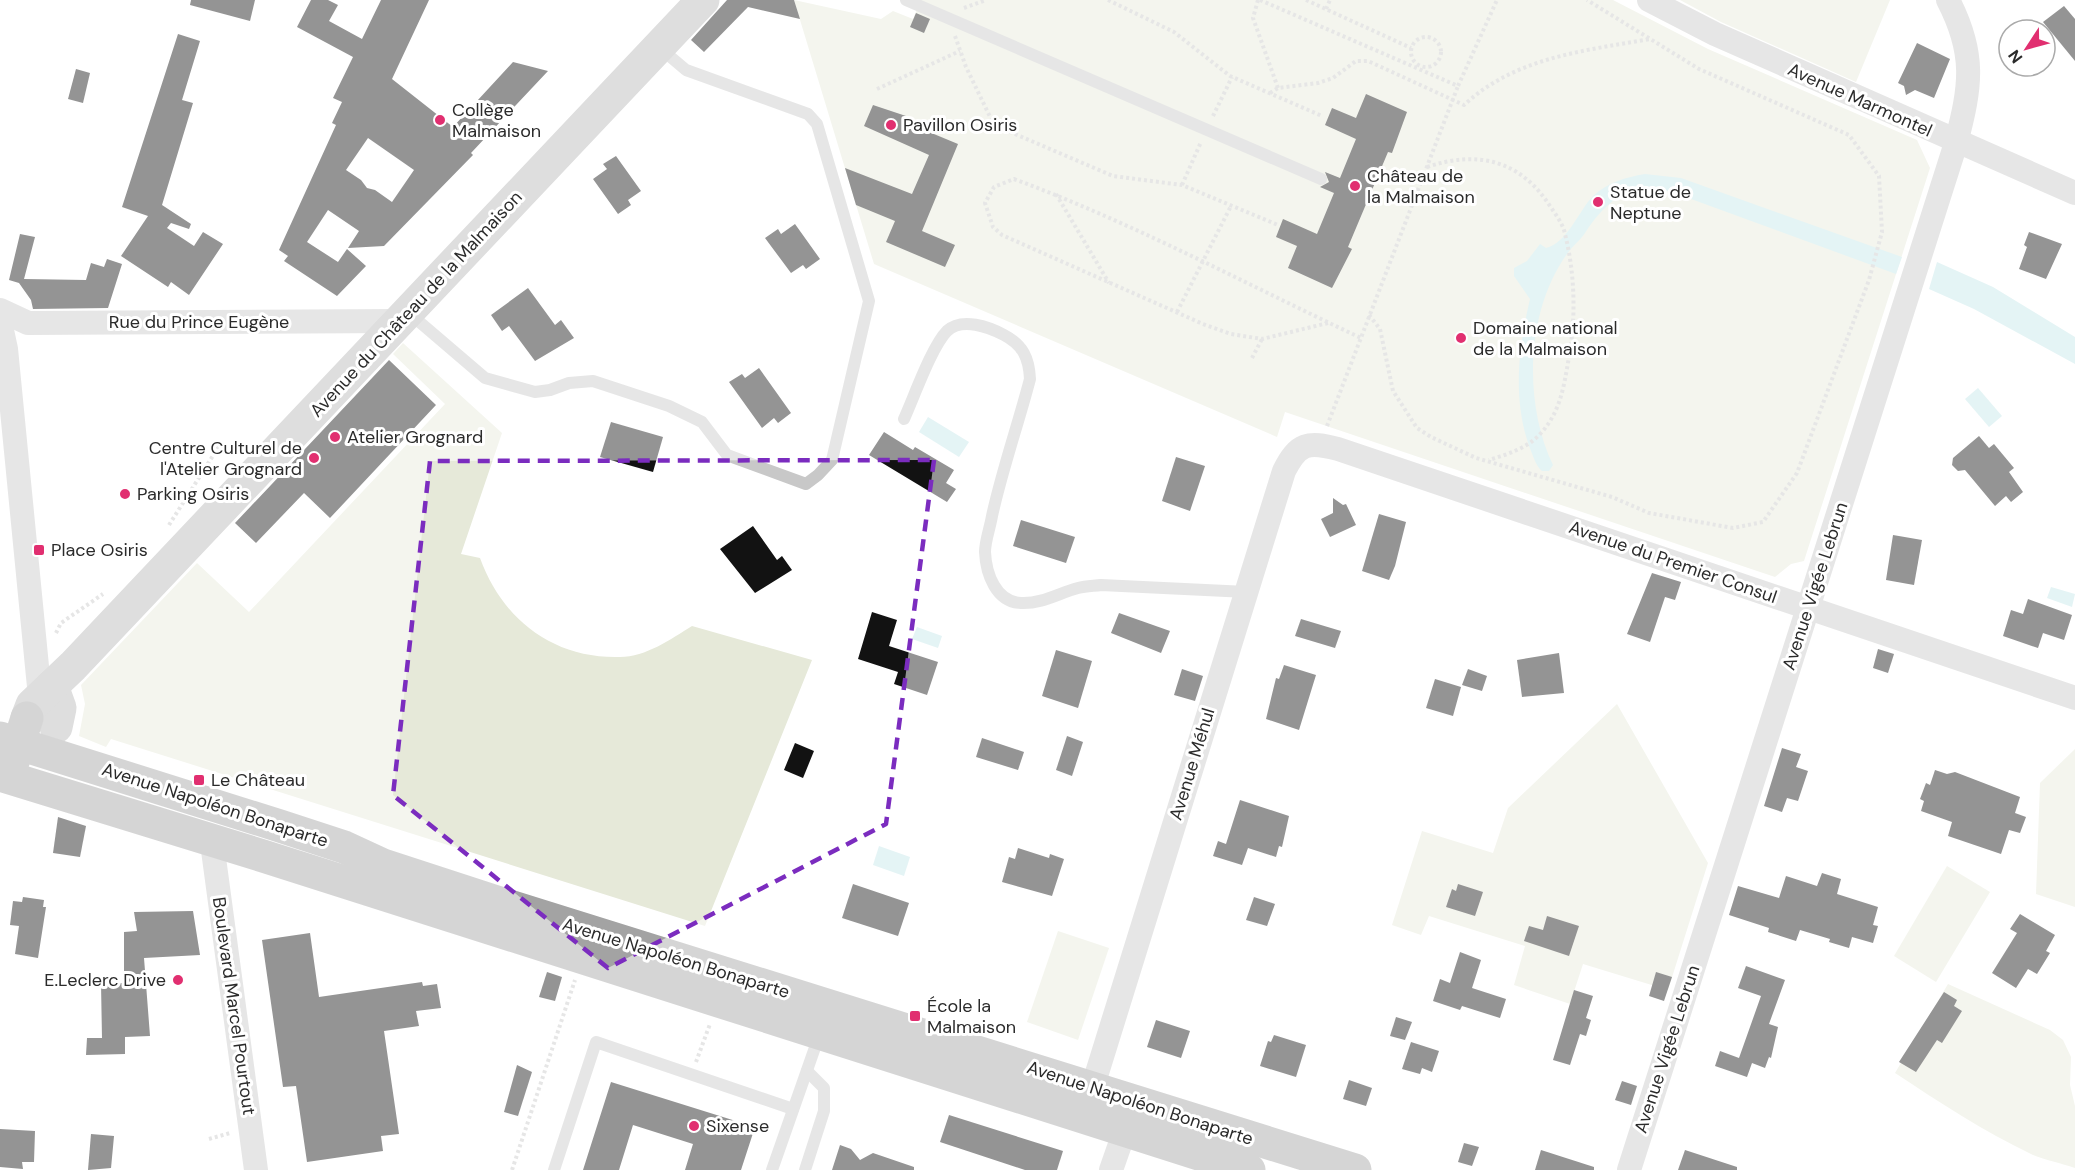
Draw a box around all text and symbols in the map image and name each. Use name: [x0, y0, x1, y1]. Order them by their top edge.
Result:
north arrow: [1997, 18, 2057, 78]
text: N: [2003, 46, 2027, 67]
street label: Avenue Marmontel: [1784, 57, 1936, 143]
place label: Collège Malmaison: [452, 98, 541, 143]
marker: Collège Malmaison: [433, 113, 447, 127]
place label: Pavillon Osiris: [903, 113, 1017, 137]
marker: Pavillon Osiris: [884, 118, 898, 132]
place label: Château de la Malmaison: [1367, 164, 1475, 209]
marker: Château de la Malmaison: [1348, 179, 1362, 193]
place label: Statue de Neptune: [1610, 180, 1691, 225]
street label: Avenue du Château de la Malmaison: [305, 186, 527, 422]
marker: Statue de Neptune: [1591, 195, 1605, 209]
street label: Rue du Prince Eugène: [109, 310, 289, 334]
place label: Domaine national de la Malmaison: [1473, 316, 1618, 361]
marker: Domaine national de la Malmaison: [1454, 331, 1468, 345]
place label: Atelier Grognard: [347, 425, 483, 449]
marker: Atelier Grognard: [328, 430, 342, 444]
place label: Centre Culturel de l'Atelier Grognard: [149, 436, 302, 481]
marker: Centre Culturel de l'Atelier Grognard: [307, 451, 321, 465]
place label: Parking Osiris: [137, 482, 249, 506]
marker: Parking Osiris: [118, 487, 132, 501]
street label: Avenue Vigée Lebrun: [1777, 499, 1853, 673]
street label: Avenue du Premier Consul: [1566, 515, 1780, 609]
place label: Place Osiris: [51, 538, 148, 562]
marker: Place Osiris: [32, 543, 46, 557]
street label: Avenue Méhul: [1164, 705, 1220, 823]
street label: Avenue Napoléon Bonaparte: [99, 757, 331, 853]
place label: Le Château: [211, 768, 305, 792]
marker: Le Château: [192, 773, 206, 787]
street label: Boulevard Marcel Pourtout: [207, 895, 261, 1117]
street label: Avenue Napoléon Bonaparte: [559, 912, 793, 1004]
street label: Avenue Vigée Lebrun: [1629, 962, 1705, 1136]
place label: E.Leclerc Drive: [44, 968, 166, 992]
marker: E.Leclerc Drive: [171, 973, 185, 987]
place label: École la Malmaison: [927, 994, 1016, 1039]
marker: École la Malmaison: [908, 1009, 922, 1023]
street label: Avenue Napoléon Bonaparte: [1024, 1055, 1256, 1151]
place label: Sixense: [706, 1114, 769, 1138]
marker: Sixense: [687, 1119, 701, 1133]

